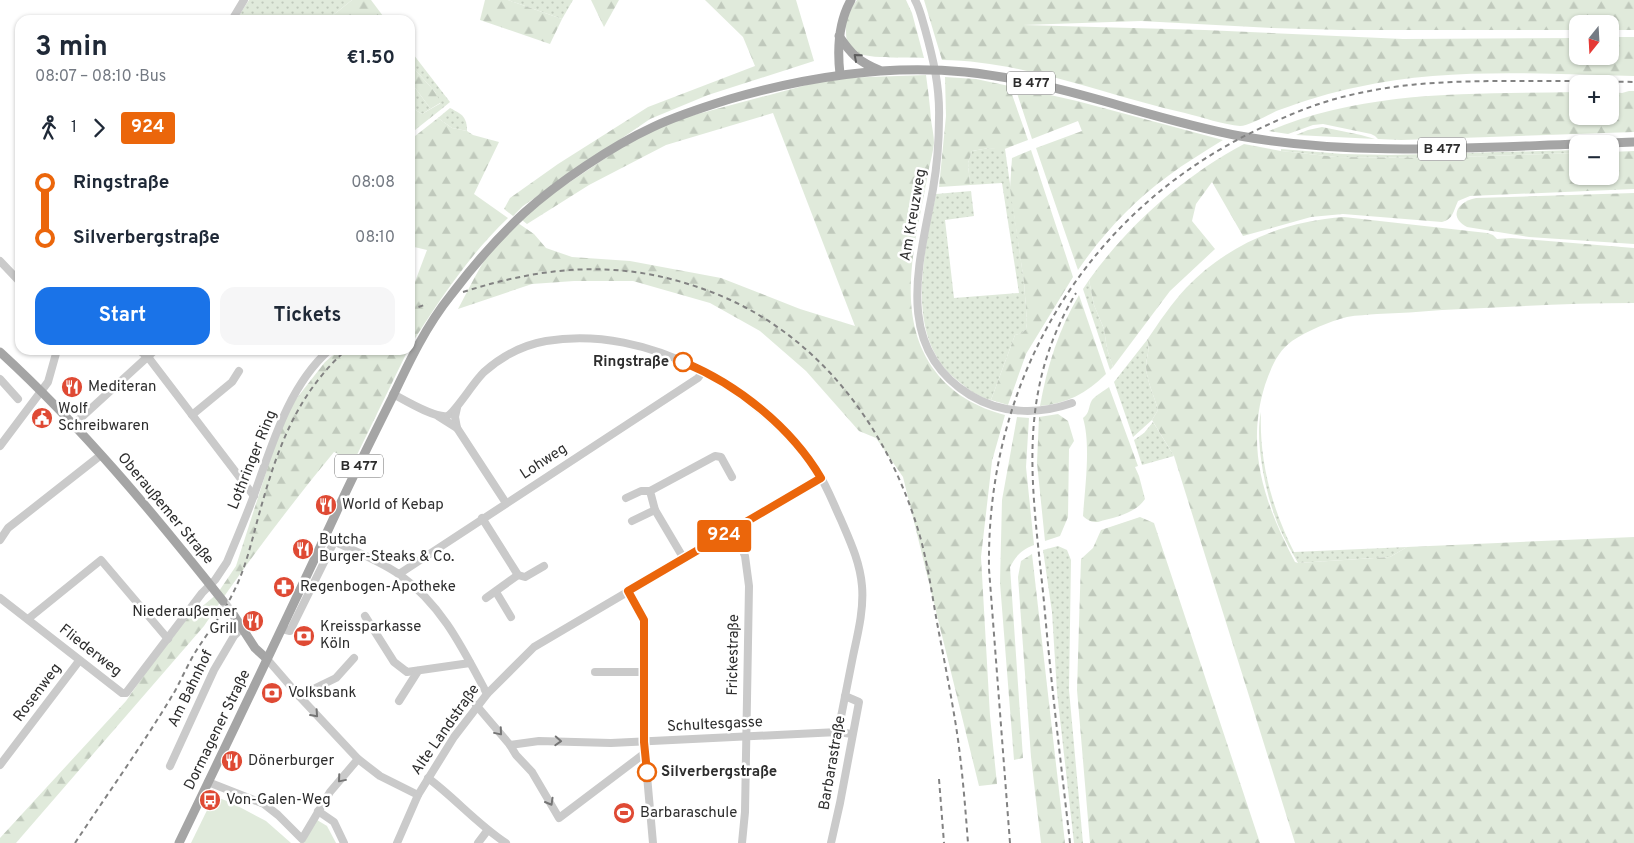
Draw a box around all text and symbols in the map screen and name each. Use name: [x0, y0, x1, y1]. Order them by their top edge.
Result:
north arrow: [1569, 15, 1619, 65]
map controls: [1569, 15, 1619, 185]
text: 3 min: [35, 30, 108, 66]
text: €1.50: [347, 46, 395, 70]
one-way arrow: [853, 54, 862, 63]
text: 08:07 – 08:10 · Bus: [35, 67, 166, 87]
road number: B 477: [1007, 72, 1055, 95]
button: +: [1569, 75, 1619, 125]
icon: walk: [35, 114, 63, 142]
icon: forward: [85, 114, 113, 142]
text: 924: [131, 116, 165, 139]
text: 1: [71, 118, 77, 138]
button: −: [1569, 135, 1619, 185]
road number: B 477: [1418, 138, 1466, 160]
street label: Am Kreuzweg: [897, 168, 931, 262]
text: Ringstraße: [73, 171, 169, 195]
text: 08:08: [351, 173, 395, 193]
text: Silverbergstraße: [73, 226, 220, 250]
text: 08:10: [355, 228, 395, 248]
button: Start: [35, 287, 210, 345]
button: Tickets: [220, 287, 395, 345]
marker: Ringstraße: [673, 352, 693, 372]
place label: Ringstraße: [593, 353, 669, 372]
restaurant icon: Mediteran: [60, 375, 84, 399]
place label: Mediteran: [88, 378, 156, 397]
place label: Wolf Schreibwaren: [58, 400, 149, 436]
public building icon: Wolf Schreibwaren: [30, 406, 54, 430]
street label: Lothringer Ring: [224, 407, 282, 513]
street label: Lohweg: [517, 440, 571, 484]
street label: Oberaußemer Straße: [113, 449, 217, 569]
road number: B 477: [335, 454, 383, 478]
restaurant icon: World of Kebap: [314, 493, 338, 517]
place label: World of Kebap: [342, 496, 444, 515]
line badge: 924: [695, 520, 753, 552]
text: 924: [707, 524, 741, 547]
place label: Butcha Burger-Steaks & Co.: [319, 531, 454, 567]
restaurant icon: Butcha Burger-Steaks & Co.: [291, 537, 315, 561]
pharmacy icon: Regenbogen-Apotheke: [272, 575, 296, 599]
place label: Regenbogen-Apotheke: [300, 578, 456, 597]
place label: Niederaußemer Grill: [132, 603, 237, 639]
restaurant icon: Niederaußemer Grill: [241, 609, 265, 633]
street label: Frickestraße: [724, 614, 744, 696]
place label: Kreissparkasse Köln: [320, 618, 421, 654]
street label: Fliederweg: [55, 621, 125, 681]
bank icon: Kreissparkasse Köln: [292, 624, 316, 648]
street label: Am Bahnhof: [164, 647, 218, 731]
street label: Rosenweg: [10, 660, 66, 726]
street label: Dormagener Straße: [181, 667, 255, 793]
bank icon: Volksbank: [260, 681, 284, 705]
street label: Alte Landstraße: [408, 681, 484, 779]
place label: Volksbank: [288, 684, 357, 703]
one-way arrow: [310, 708, 319, 717]
street label: Schultesgasse: [667, 713, 763, 737]
street label: Barbarastraße: [815, 714, 851, 812]
one-way arrow: [493, 726, 502, 735]
one-way arrow: [555, 736, 563, 746]
restaurant icon: Dönerburger: [220, 749, 244, 773]
place label: Dönerburger: [248, 752, 335, 771]
marker: Silverbergstraße: [637, 762, 657, 782]
place label: Silverbergstraße: [661, 763, 777, 782]
one-way arrow: [338, 773, 347, 782]
bus stop icon: Von-Galen-Weg: [198, 788, 222, 812]
place label: Von-Galen-Weg: [226, 791, 331, 810]
one-way arrow: [543, 797, 553, 806]
sports icon: Barbaraschule: [612, 801, 636, 825]
place label: Barbaraschule: [640, 804, 737, 823]

